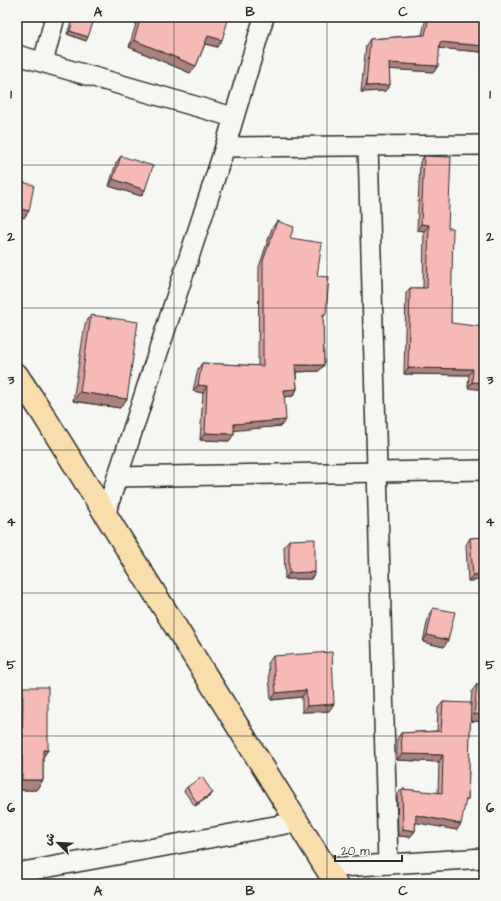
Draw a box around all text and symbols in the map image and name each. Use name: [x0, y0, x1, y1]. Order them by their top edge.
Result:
text: A: [94, 3, 103, 21]
text: B: [245, 3, 255, 21]
text: C: [398, 3, 408, 21]
text: 1: [10, 85, 12, 103]
text: 1: [489, 85, 491, 103]
text: 2: [6, 228, 15, 246]
text: 2: [485, 228, 494, 246]
text: 3: [7, 371, 15, 389]
text: 3: [486, 371, 494, 389]
text: 4: [7, 513, 16, 531]
text: 4: [486, 513, 495, 531]
text: 5: [6, 656, 16, 674]
text: 5: [485, 656, 495, 674]
text: 6: [7, 799, 16, 817]
text: 6: [486, 799, 495, 817]
north arrow: [38, 823, 78, 863]
text: ش: [40, 831, 59, 848]
scale bar: [335, 837, 402, 863]
text: 20 m: [341, 843, 370, 860]
text: A: [94, 882, 103, 900]
text: B: [245, 882, 255, 900]
text: C: [398, 882, 408, 900]

